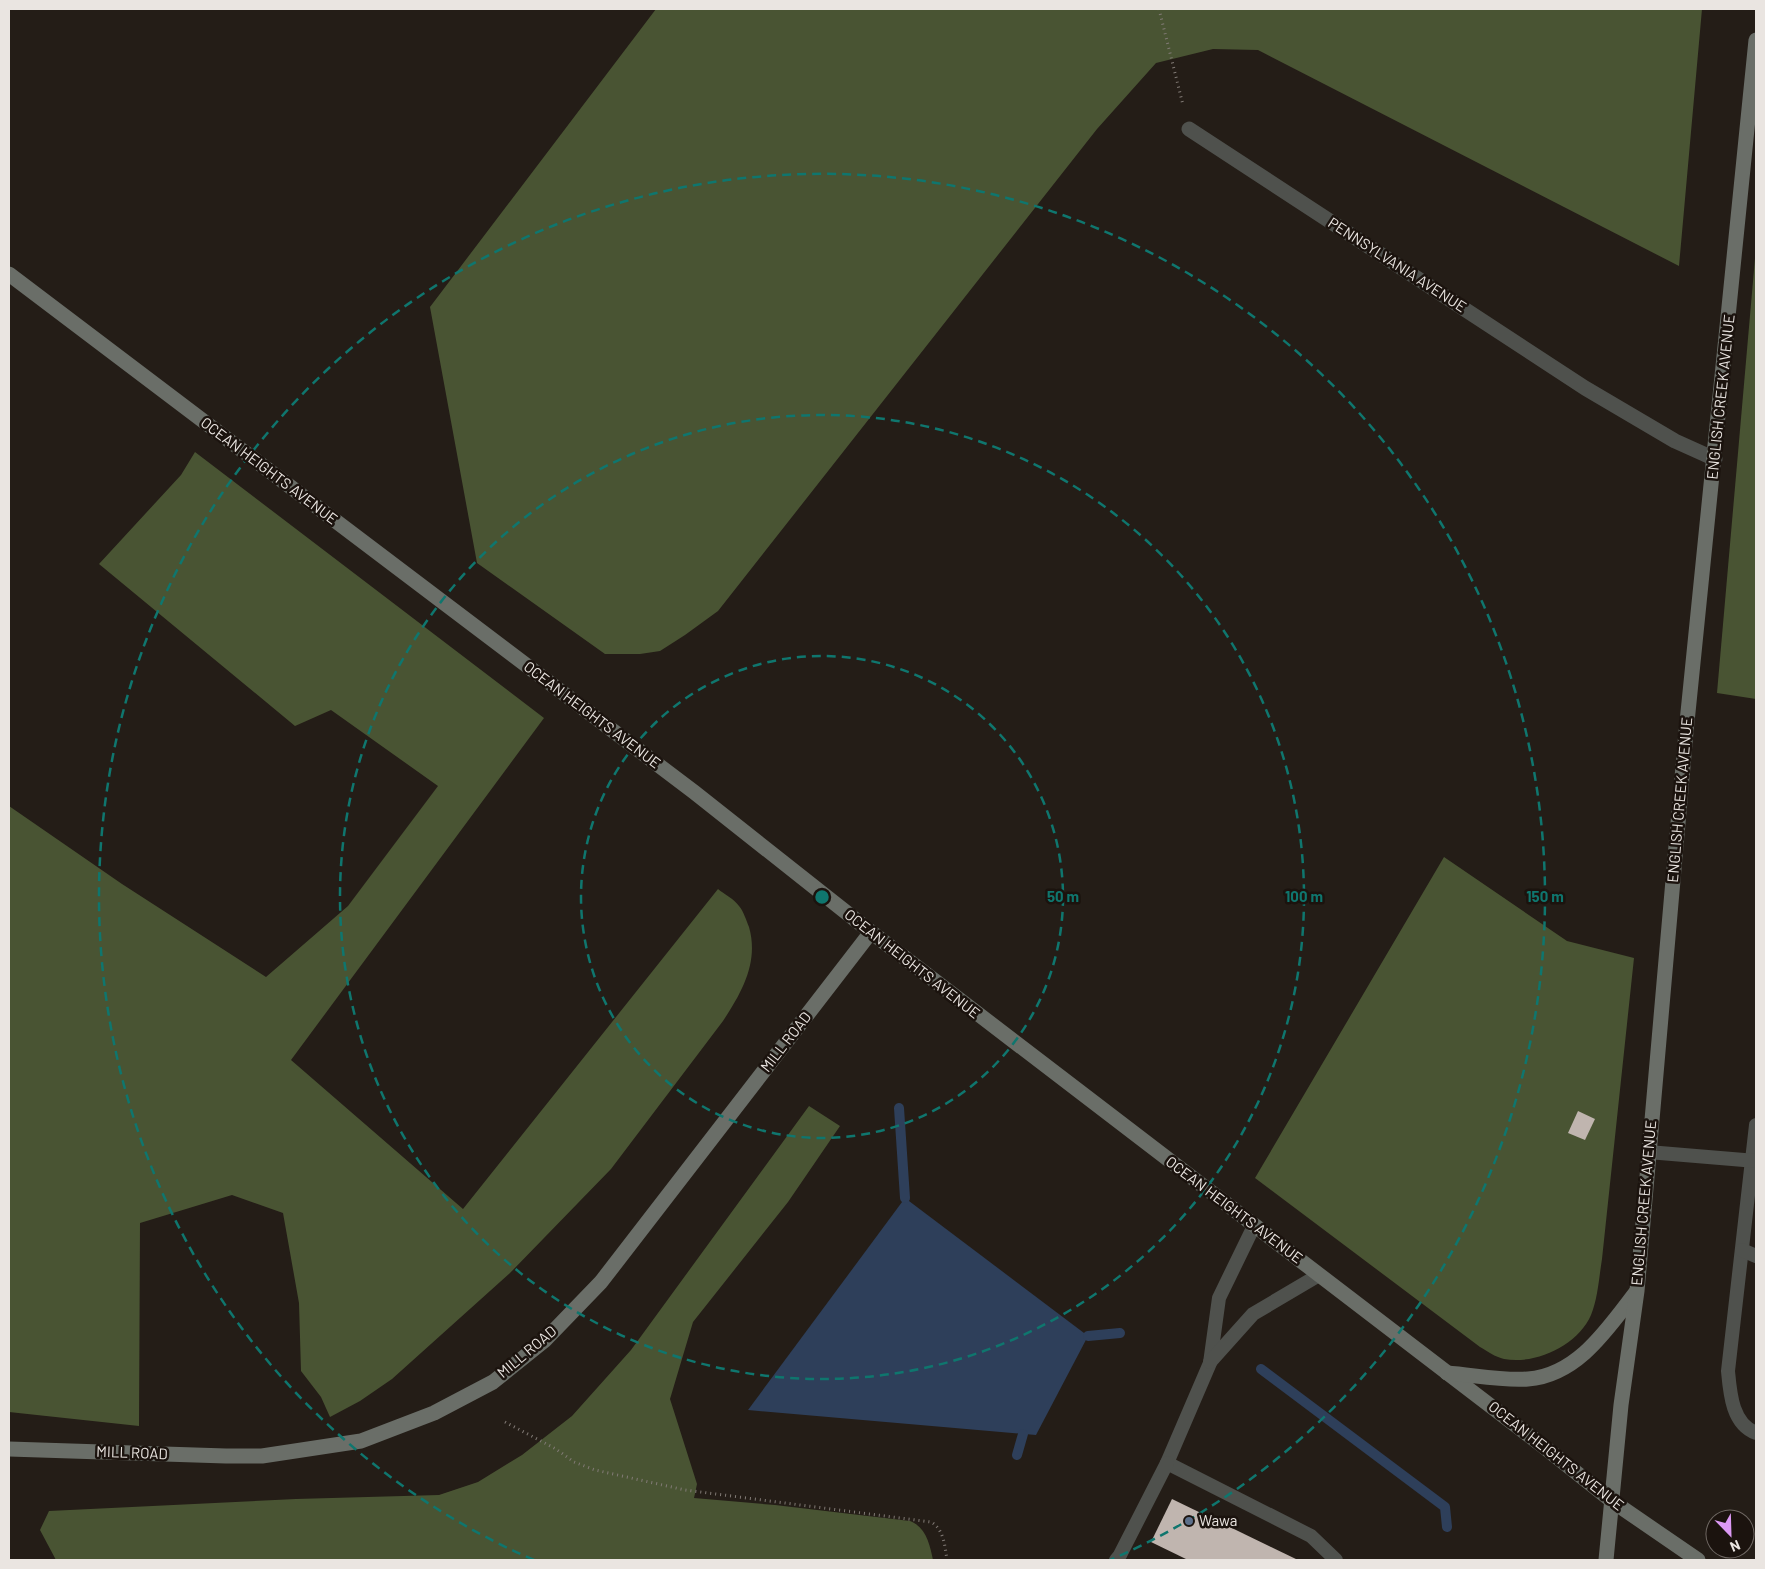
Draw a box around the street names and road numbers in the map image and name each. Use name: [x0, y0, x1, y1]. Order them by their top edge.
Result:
street label: PENNSYLVANIA AVENUE: [1325, 213, 1470, 316]
street label: ENGLISH CREEK AVENUE: [1702, 313, 1738, 480]
street label: OCEAN HEIGHTS AVENUE: [198, 413, 342, 528]
street label: OCEAN HEIGHTS AVENUE: [521, 657, 665, 772]
street label: ENGLISH CREEK AVENUE: [1663, 716, 1695, 883]
street label: OCEAN HEIGHTS AVENUE: [841, 905, 984, 1022]
street label: MILL ROAD: [756, 1008, 814, 1075]
street label: ENGLISH CREEK AVENUE: [1627, 1119, 1659, 1286]
street label: OCEAN HEIGHTS AVENUE: [1163, 1152, 1307, 1267]
street label: MILL ROAD: [493, 1321, 560, 1381]
street label: OCEAN HEIGHTS AVENUE: [1485, 1397, 1628, 1514]
street label: MILL ROAD: [96, 1442, 168, 1462]

